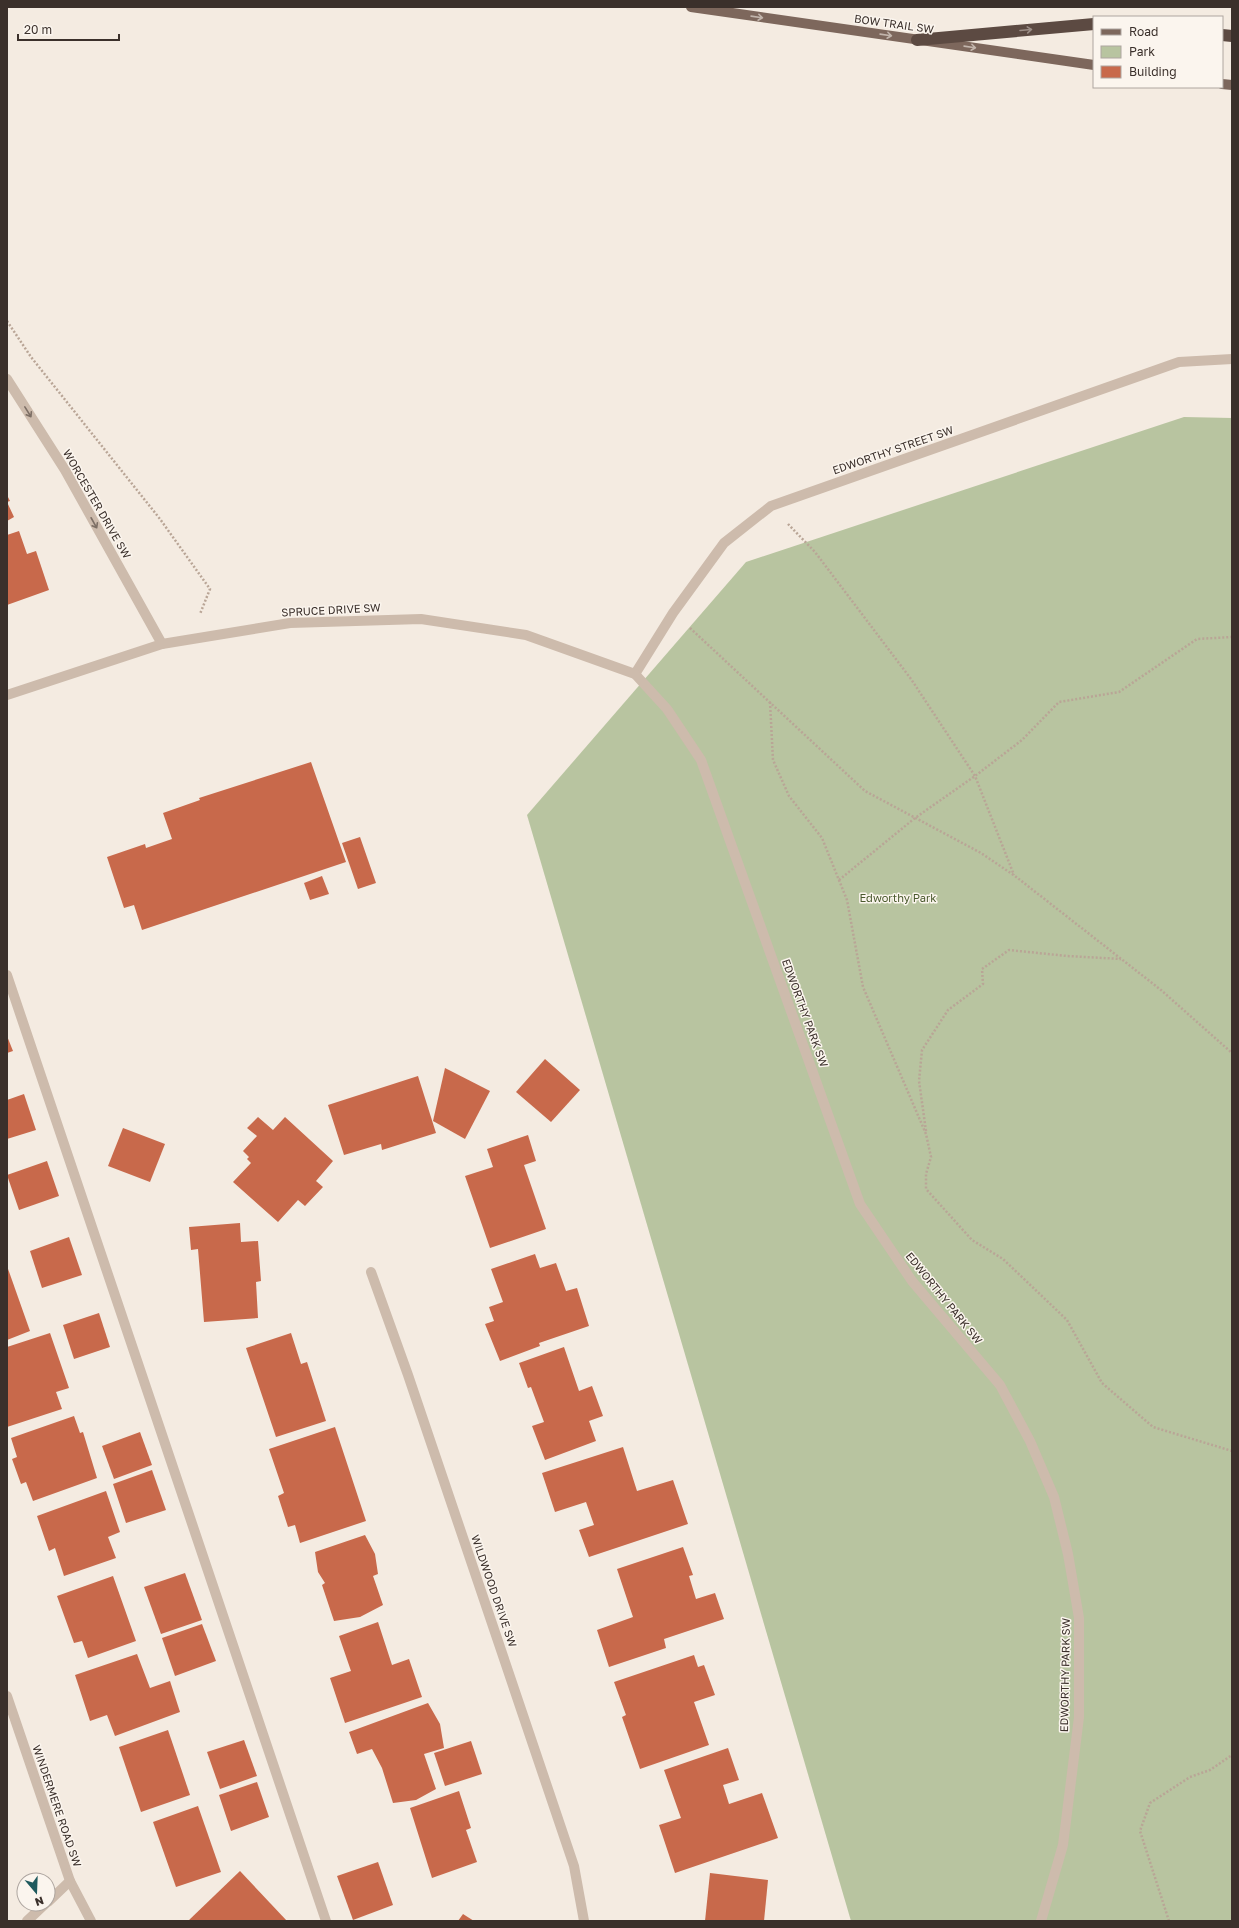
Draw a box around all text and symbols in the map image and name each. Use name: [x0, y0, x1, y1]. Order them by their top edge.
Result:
street label: BOW TRAIL SW: [853, 11, 935, 36]
one-way arrow: [750, 13, 763, 21]
scale bar: [18, 16, 119, 42]
legend: [1093, 16, 1223, 88]
text: 20 m: [24, 22, 52, 37]
text: Road: [1129, 24, 1158, 39]
one-way arrow: [1019, 27, 1032, 34]
one-way arrow: [879, 31, 892, 39]
one-way arrow: [963, 43, 976, 51]
text: Park: [1129, 44, 1155, 59]
text: Building: [1129, 64, 1177, 79]
one-way arrow: [24, 406, 32, 418]
street label: EDWORTHY STREET SW: [831, 423, 955, 476]
street label: WORCESTER DRIVE SW: [61, 447, 134, 561]
one-way arrow: [91, 517, 99, 529]
street label: SPRUCE DRIVE SW: [281, 600, 381, 619]
park label: Edworthy Park: [860, 891, 936, 904]
street label: EDWORTHY PARK SW: [780, 957, 831, 1069]
street label: EDWORTHY PARK SW: [903, 1249, 986, 1347]
street label: WILDWOOD DRIVE SW: [469, 1533, 520, 1649]
street label: EDWORTHY PARK SW: [1057, 1617, 1072, 1732]
street label: WINDERMERE ROAD SW: [30, 1743, 85, 1869]
north arrow: [16, 1872, 56, 1912]
text: N: [33, 1894, 45, 1909]

